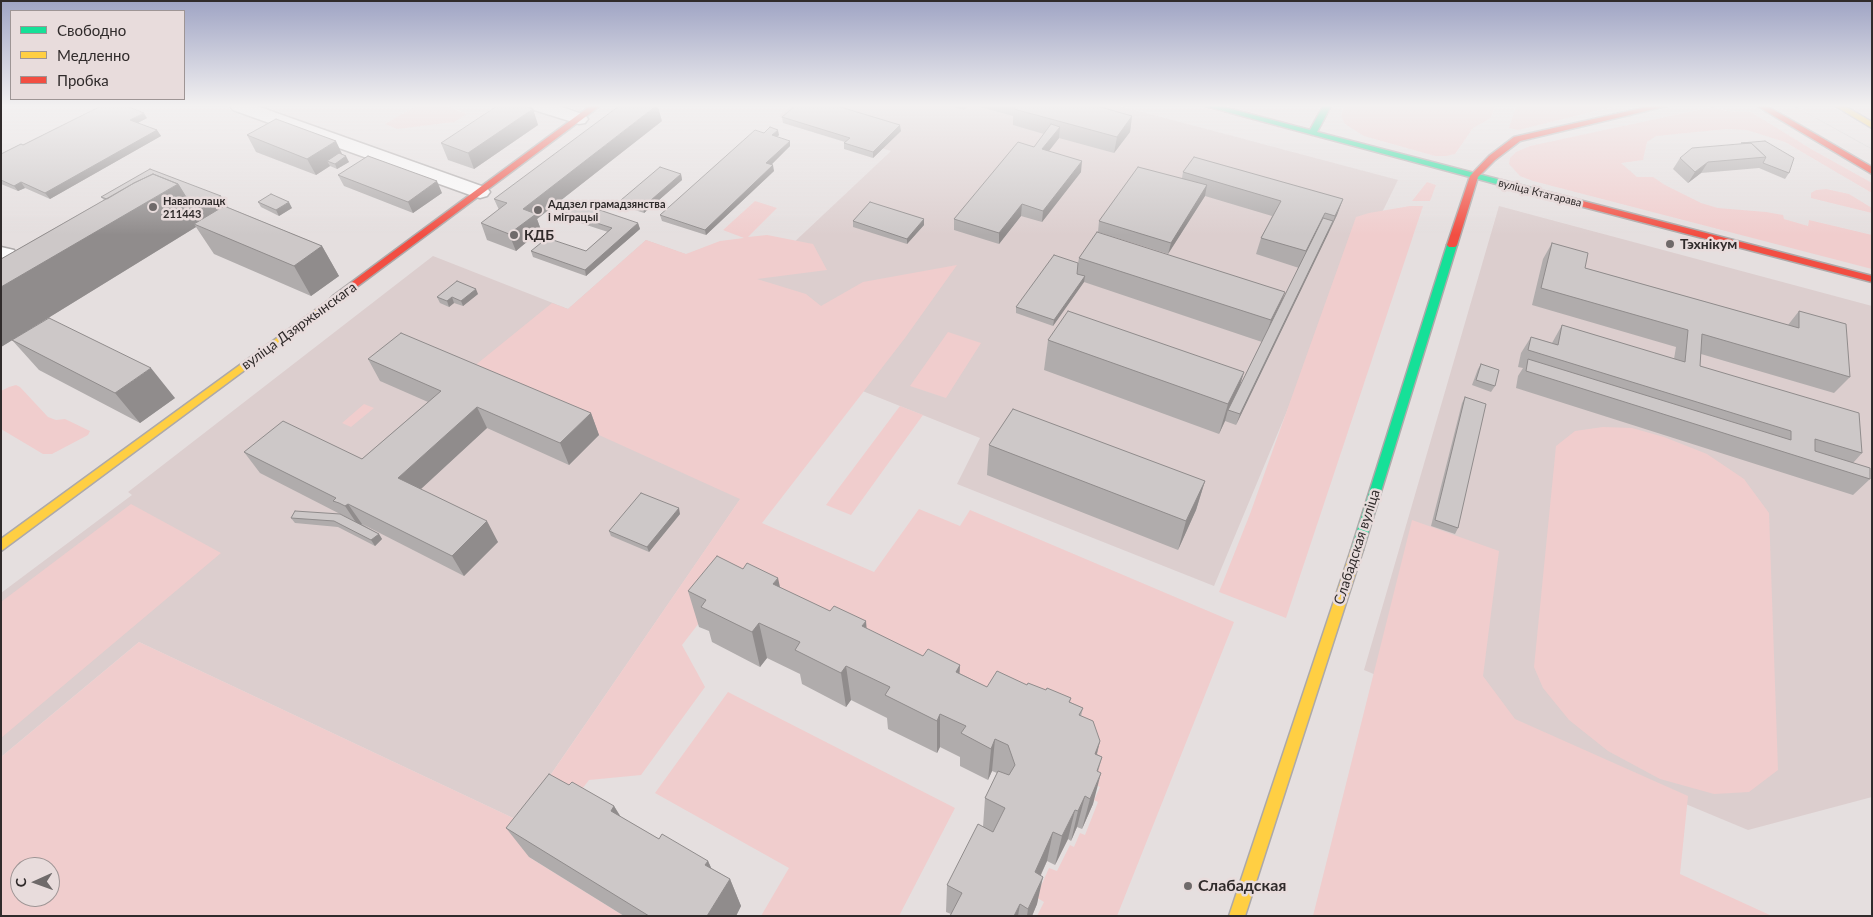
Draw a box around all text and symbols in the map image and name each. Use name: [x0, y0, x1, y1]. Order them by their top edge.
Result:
legend: [10, 10, 185, 100]
text: Свободно: [57, 21, 126, 39]
text: Медленно: [57, 46, 130, 64]
text: Пробка: [57, 71, 109, 89]
street label: вуліца Ктатарава: [1497, 176, 1583, 210]
place label: Наваполацк 211443: [163, 194, 225, 220]
place label: Аддзел грамадзянства і міграцыі: [548, 197, 665, 223]
marker: Наваполацк 211443: [147, 201, 159, 213]
marker: Аддзел грамадзянства і міграцыі: [532, 204, 544, 216]
place label: КДБ: [524, 227, 554, 243]
marker: КДБ: [508, 229, 520, 241]
place label: Тэхнікум: [1680, 236, 1737, 252]
marker: Тэхнікум: [1664, 238, 1676, 250]
street label: вуліца Дзяржынскага: [238, 279, 360, 373]
street label: Слабадская вуліца: [1330, 487, 1384, 607]
north arrow: [10, 857, 60, 907]
place label: Слабадская: [1198, 876, 1286, 896]
text: С: [12, 878, 29, 887]
marker: Слабадская: [1182, 880, 1194, 892]

